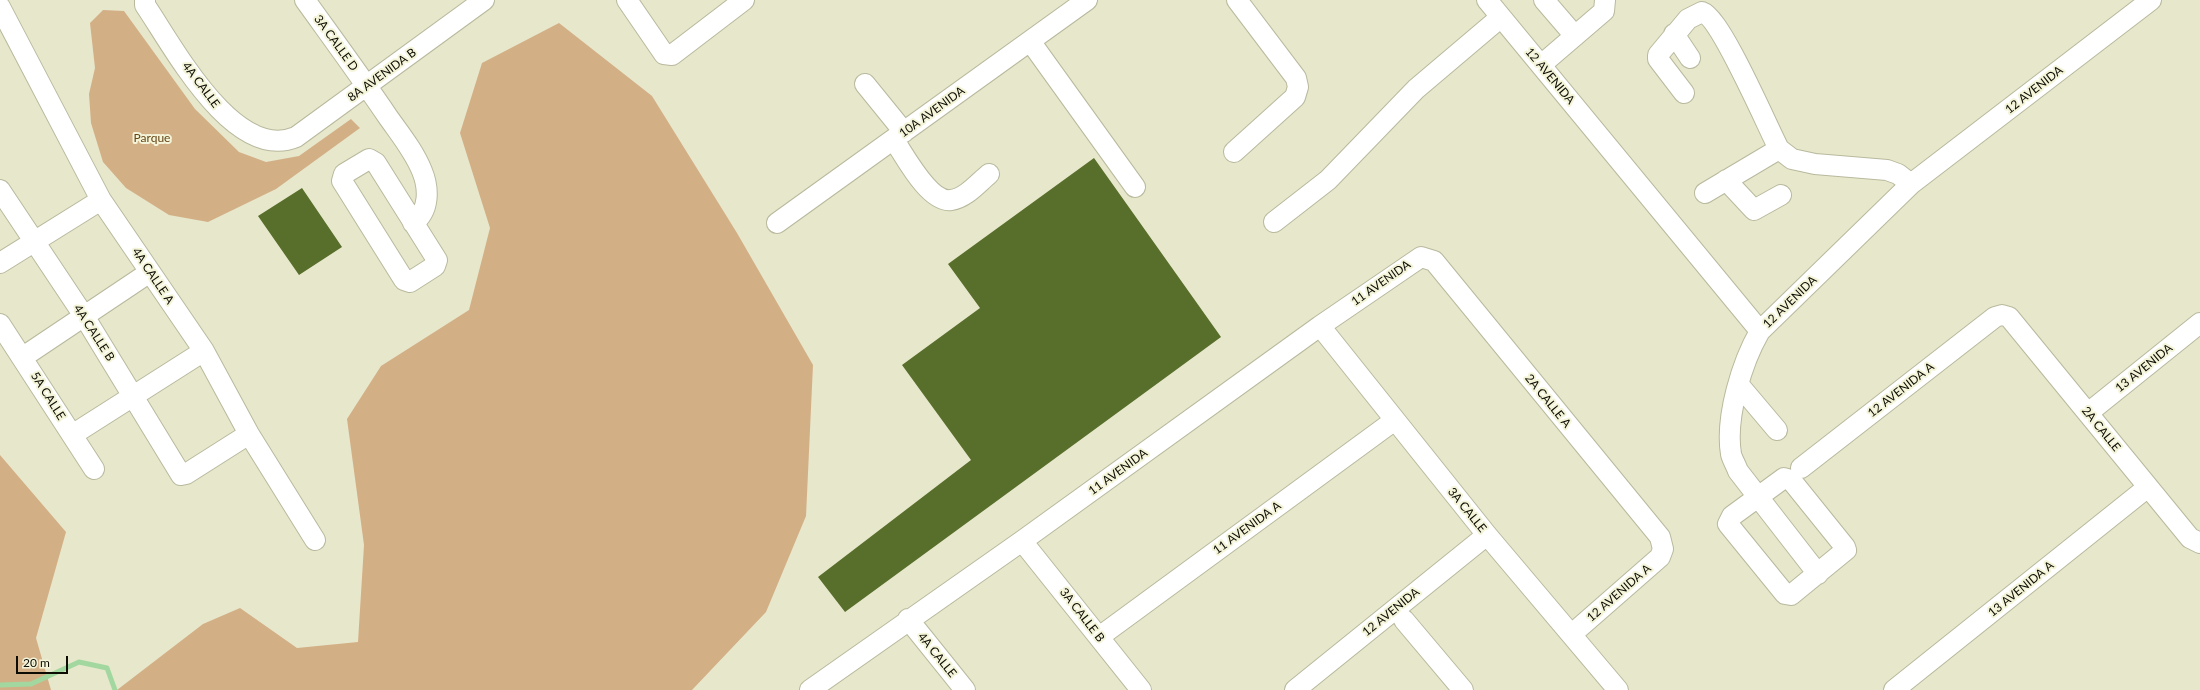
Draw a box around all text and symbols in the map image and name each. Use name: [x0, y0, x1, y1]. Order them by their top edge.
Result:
street label: 3A CALLE D: [311, 12, 361, 74]
street label: 8A AVENIDA B: [345, 45, 419, 105]
street label: 12 AVENIDA: [1522, 45, 1578, 107]
street label: 4A CALLE: [179, 59, 223, 111]
street label: 12 AVENIDA: [2002, 63, 2066, 117]
street label: 10A AVENIDA: [897, 83, 967, 141]
park label: Parque: [134, 131, 170, 145]
street label: 4A CALLE A: [129, 245, 177, 307]
street label: 11 AVENIDA: [1349, 257, 1413, 309]
street label: 12 AVENIDA: [1760, 273, 1820, 331]
street label: 4A CALLE B: [70, 302, 118, 364]
street label: 13 AVENIDA: [2113, 341, 2175, 395]
street label: 12 AVENIDA A: [1865, 360, 1937, 420]
street label: 5A CALLE: [28, 369, 68, 423]
street label: 2A CALLE A: [1522, 371, 1574, 431]
street label: 2A CALLE: [2079, 404, 2123, 454]
street label: 11 AVENIDA: [1086, 446, 1150, 498]
street label: 3A CALLE: [1445, 485, 1489, 535]
street label: 11 AVENIDA A: [1210, 499, 1284, 557]
street label: 13 AVENIDA A: [1985, 558, 2057, 620]
street label: 12 AVENIDA A: [1584, 561, 1654, 625]
street label: 3A CALLE B: [1057, 585, 1107, 645]
street label: 12 AVENIDA: [1360, 585, 1422, 639]
street label: 4A CALLE: [915, 630, 959, 680]
scale bar: [18, 648, 70, 674]
text: 20 m: [23, 655, 50, 670]

